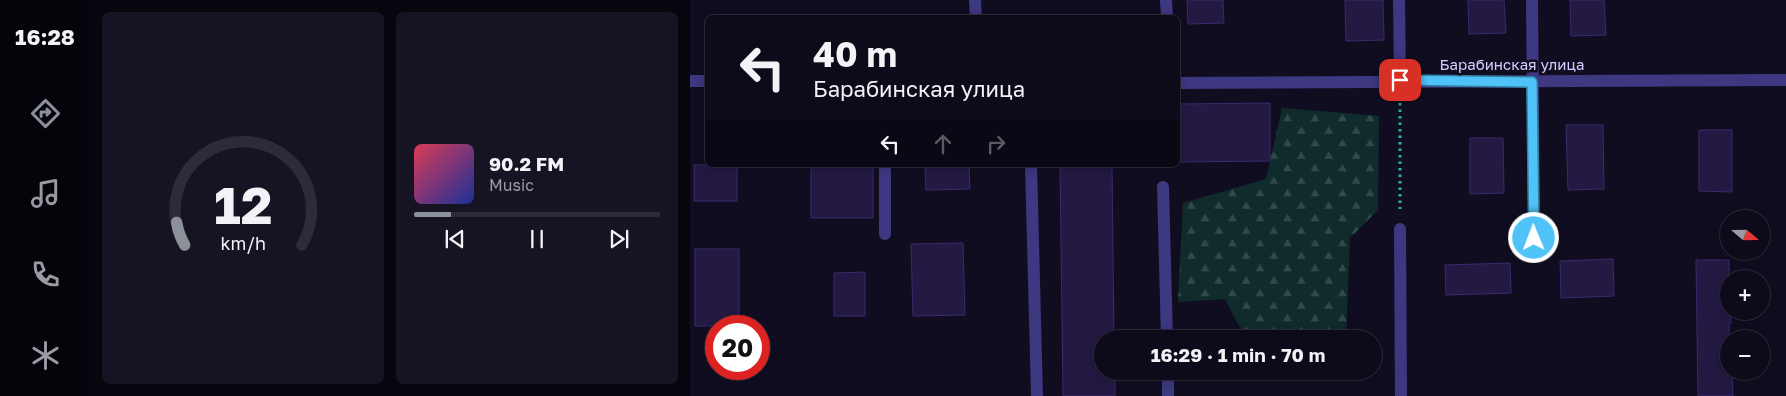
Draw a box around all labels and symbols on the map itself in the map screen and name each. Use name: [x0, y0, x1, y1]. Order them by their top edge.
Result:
street label: Барабинская улица: [1440, 55, 1584, 73]
pin: [1379, 59, 1421, 101]
north arrow: [1720, 210, 1770, 260]
position arrow: [1507, 211, 1559, 263]
speed limit sign: 20: [705, 315, 770, 380]

